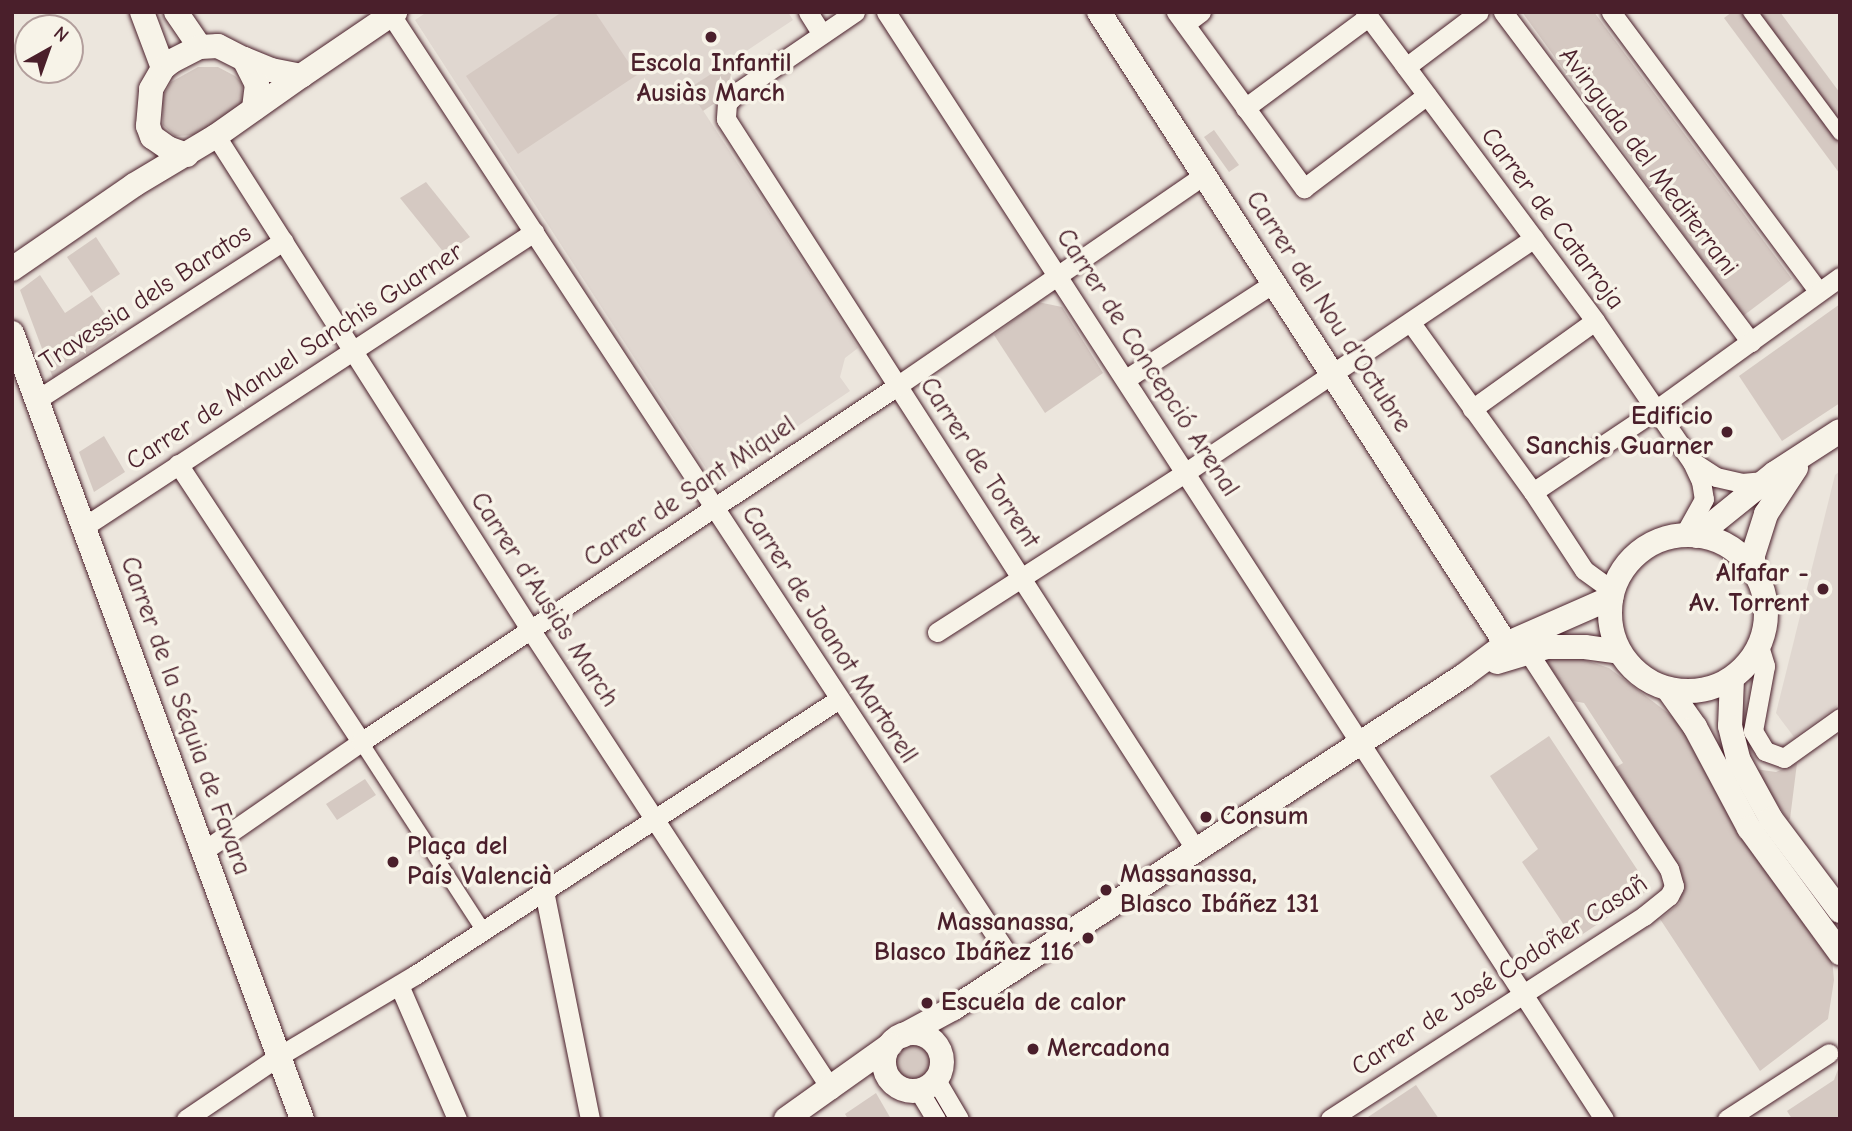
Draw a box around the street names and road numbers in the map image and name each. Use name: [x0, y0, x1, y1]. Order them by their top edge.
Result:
street label: Avinguda del Mediterrani: [1552, 41, 1744, 283]
street label: Carrer de Catarroja: [1473, 122, 1631, 316]
street label: Carrer del Nou d'Octubre: [1238, 186, 1418, 438]
street label: Travessia dels Baratos: [34, 218, 258, 378]
street label: Carrer de Concepció Arenal: [1049, 223, 1245, 503]
street label: Carrer de Manuel Sanchis Guarner: [121, 236, 469, 478]
street label: Carrer de Torrent: [912, 372, 1046, 554]
street label: Carrer de Sant Miquel: [578, 410, 802, 574]
street label: Carrer d'Ausiàs March: [463, 487, 625, 713]
street label: Carrer de Joanot Martorell: [734, 501, 924, 769]
street label: Carrer de la Séquia de Favara: [113, 553, 257, 879]
street label: Carrer de José Codoñer Casañ: [1346, 869, 1654, 1083]

